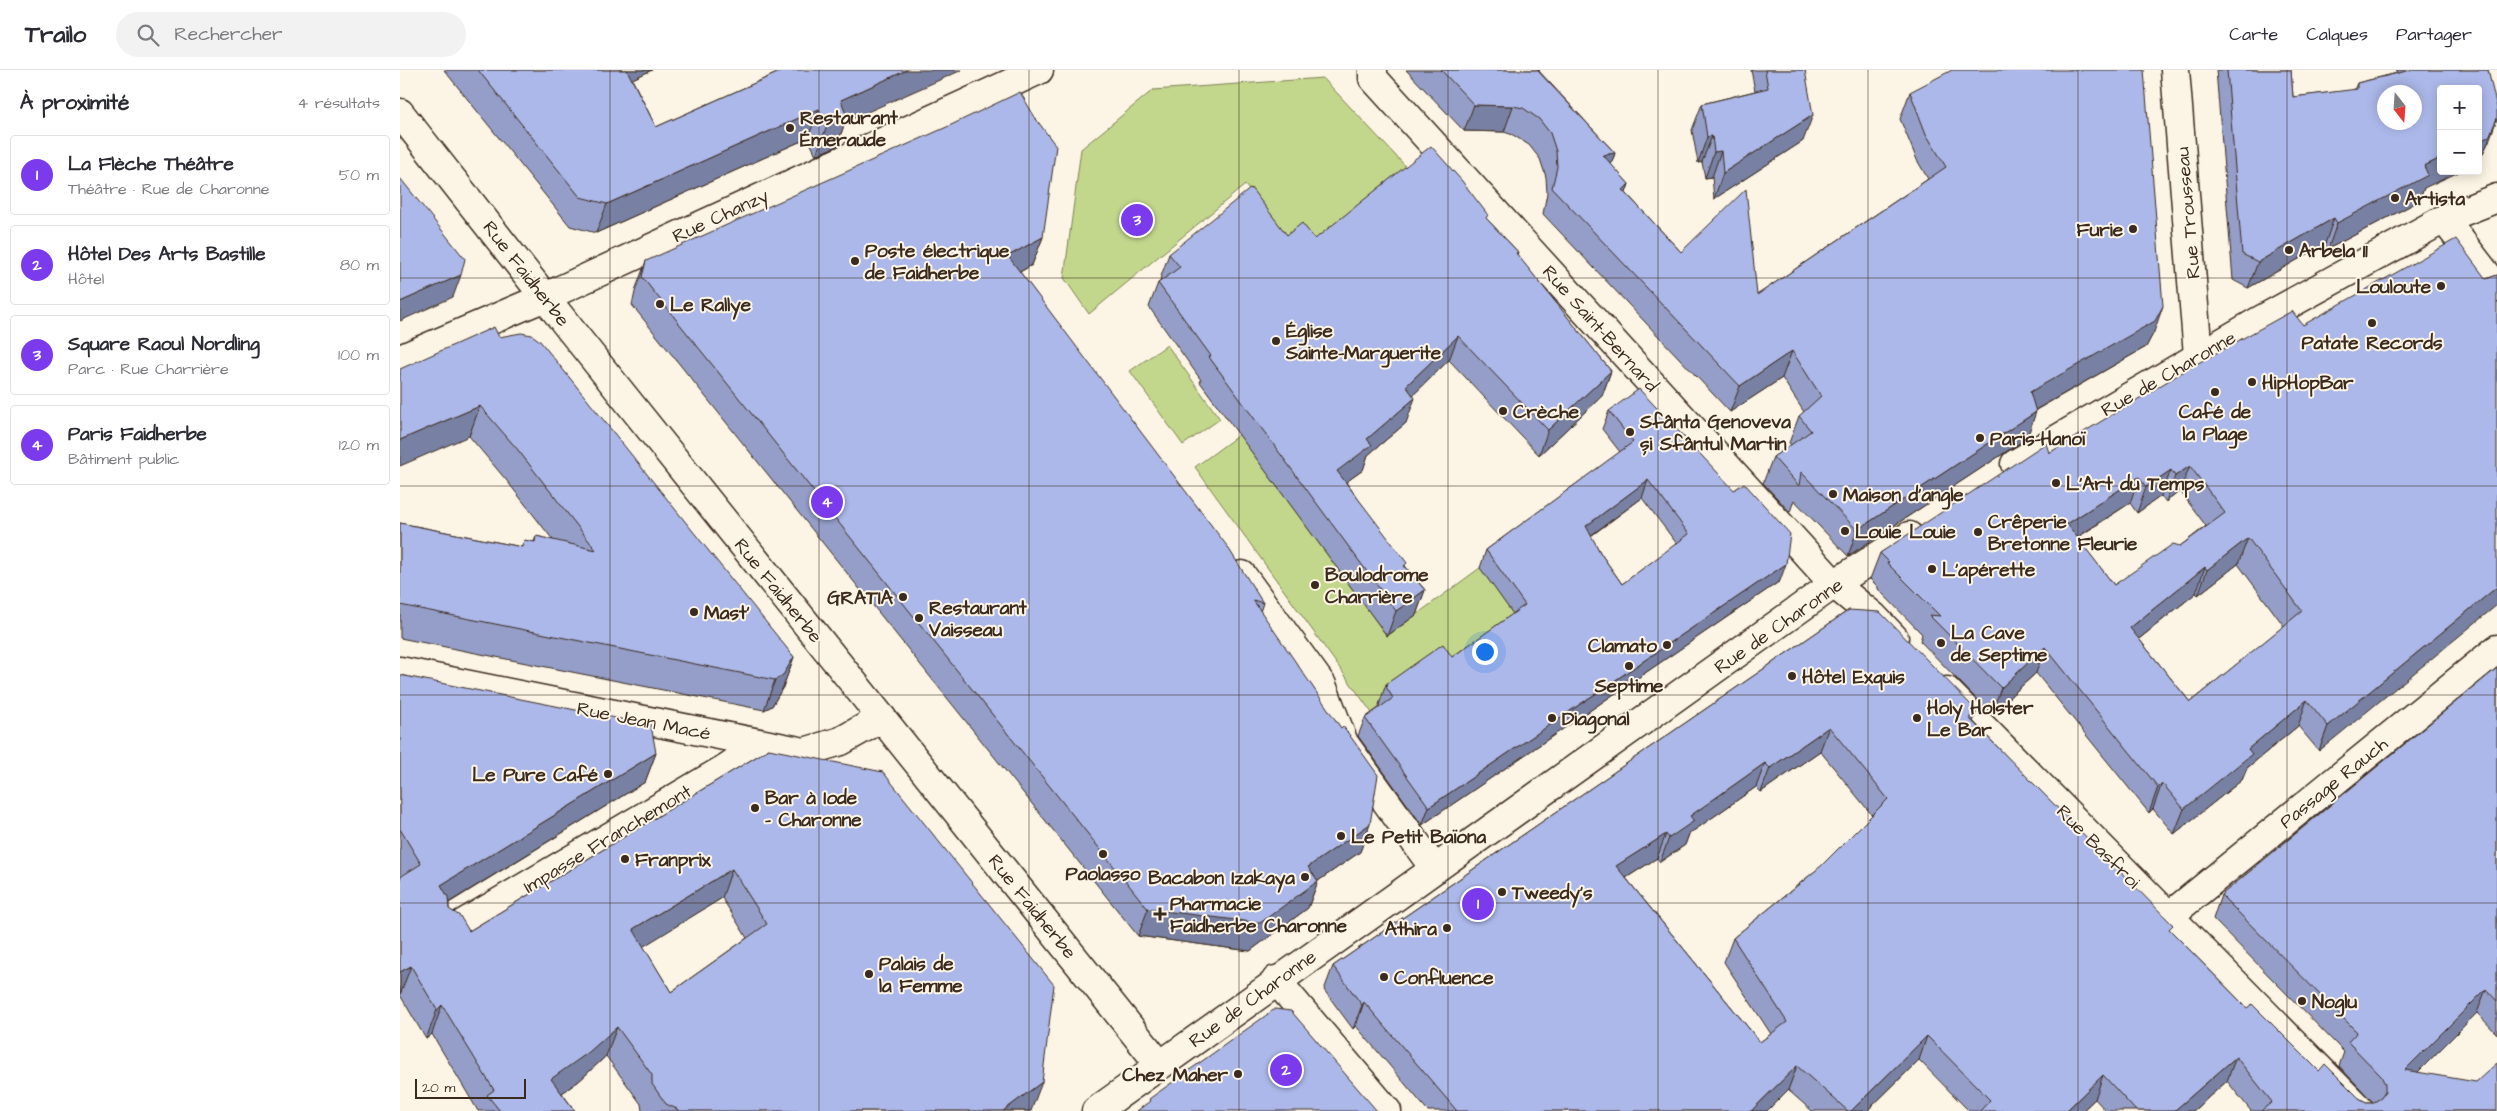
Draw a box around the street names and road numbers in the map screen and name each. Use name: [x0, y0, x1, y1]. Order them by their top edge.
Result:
street label: Rue Trousseau: [2169, 145, 2208, 280]
street label: Rue Chanzy: [668, 182, 774, 251]
street label: Rue Faidherbe: [476, 215, 576, 333]
street label: Rue Saint-Bernard: [1535, 260, 1664, 399]
street label: Rue de Charonne: [2096, 325, 2241, 424]
street label: Rue Faidherbe: [727, 533, 828, 649]
street label: Rue de Charonne: [1709, 572, 1849, 681]
street label: Rue Jean Macé: [574, 695, 713, 748]
street label: Passage Rauch: [2274, 731, 2395, 836]
street label: Impasse Franchemont: [519, 778, 697, 900]
street label: Rue Basfroi: [2050, 799, 2146, 895]
street label: Rue Faidherbe: [981, 849, 1082, 965]
street label: Rue de Charonne: [1184, 944, 1322, 1055]

